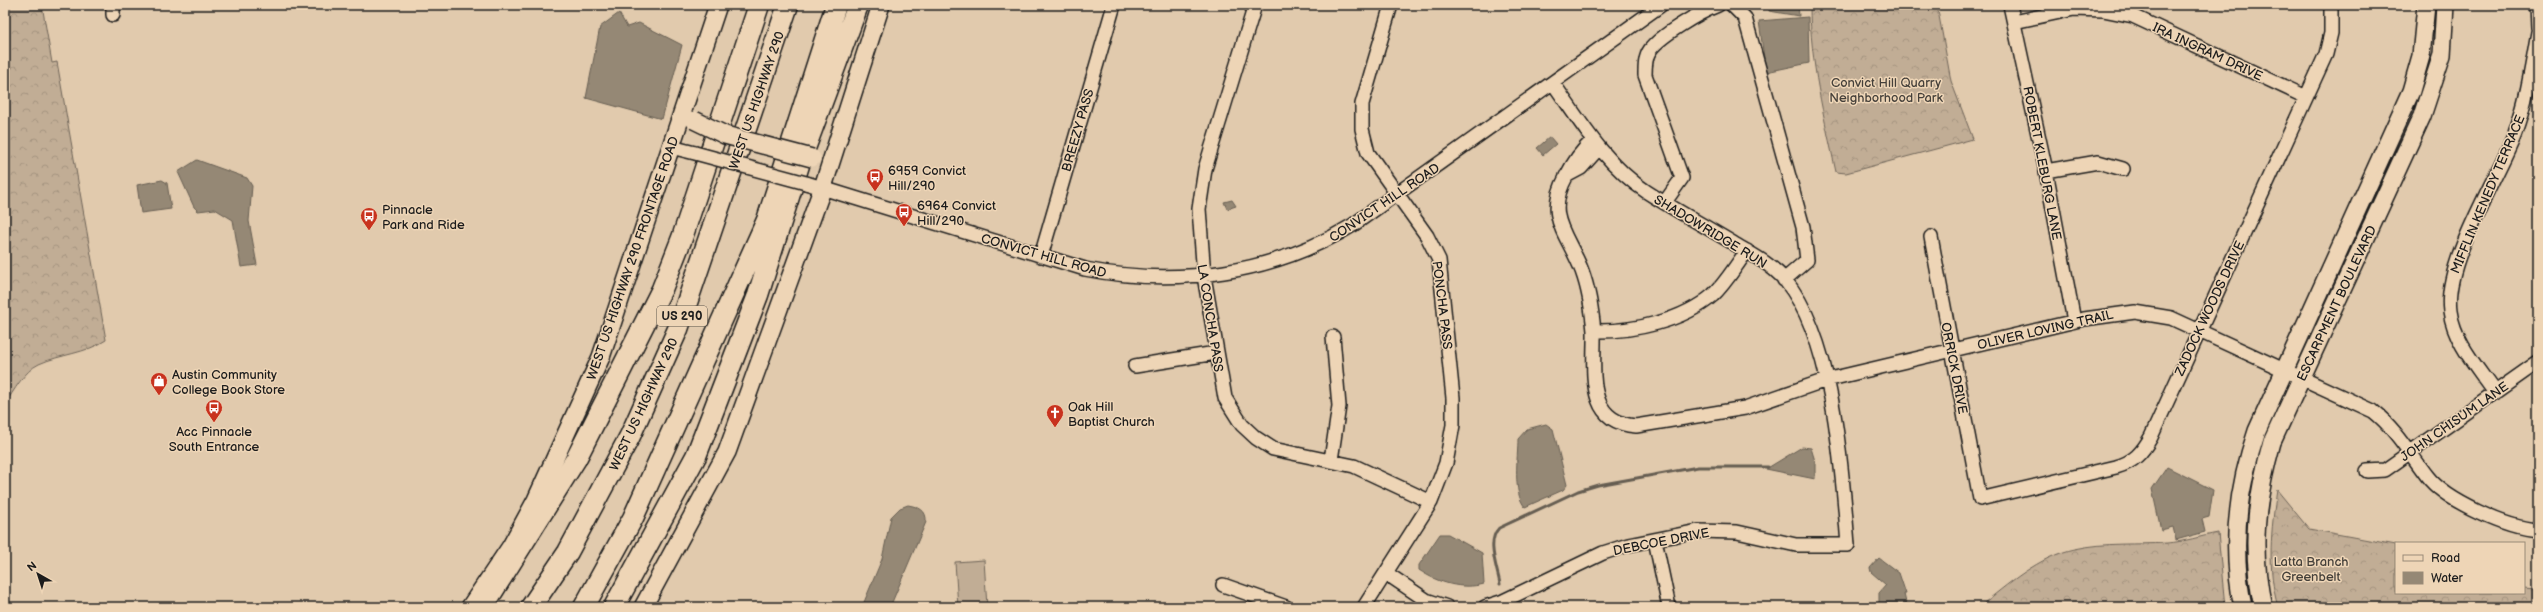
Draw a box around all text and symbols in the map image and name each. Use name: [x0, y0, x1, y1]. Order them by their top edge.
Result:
street label: IRA INGRAM DRIVE: [2150, 19, 2266, 85]
street label: WEST US HIGHWAY 290: [726, 29, 788, 171]
park label: Convict Hill Quarry Neighborhood Park: [1829, 75, 1943, 106]
street label: ROBERT KLEBURG LANE: [2019, 85, 2065, 242]
street label: BREEZY PASS: [1059, 87, 1097, 173]
street label: MIFFLIN KENEDY TERRACE: [2447, 112, 2529, 276]
street label: WEST US HIGHWAY 290 FRONTAGE ROAD: [584, 134, 682, 382]
street label: CONVICT HILL ROAD: [1326, 160, 1443, 246]
place label: 6959 Convict Hill/290: [888, 163, 966, 194]
bus stop icon: 6959 Convict Hill/290: [865, 167, 885, 192]
street label: SHADOWRIDGE RUN: [1651, 192, 1770, 272]
place label: 6964 Convict Hill/290: [917, 198, 996, 229]
place label: Pinnacle Park and Ride: [382, 202, 465, 233]
bus stop icon: 6964 Convict Hill/290: [894, 202, 914, 227]
bus stop icon: Pinnacle Park and Ride: [359, 206, 379, 231]
street label: ESCARPMENT BOULEVARD: [2294, 223, 2380, 384]
street label: CONVICT HILL ROAD: [979, 230, 1108, 282]
street label: ZADOCK WOODS DRIVE: [2171, 238, 2248, 379]
street label: PONCHA PASS: [1429, 260, 1455, 350]
street label: LA CONCHA PASS: [1194, 263, 1226, 373]
road number: US 290: [657, 306, 707, 326]
street label: OLIVER LOVING TRAIL: [1976, 306, 2115, 353]
street label: ORRICK DRIVE: [1937, 321, 1971, 416]
street label: WEST US HIGHWAY 290: [606, 335, 682, 473]
place label: Austin Community College Book Store: [172, 367, 285, 398]
shop icon: Austin Community College Book Store: [149, 371, 169, 396]
street label: JOHN CHISUM LANE: [2397, 378, 2512, 465]
bus stop icon: Acc Pinnacle South Entrance: [204, 398, 224, 423]
place label: Oak Hill Baptist Church: [1068, 399, 1155, 430]
church icon: Oak Hill Baptist Church: [1045, 403, 1065, 428]
place label: Acc Pinnacle South Entrance: [169, 424, 260, 455]
street label: DEBCOE DRIVE: [1612, 525, 1711, 559]
legend: [2395, 542, 2525, 594]
text: Road: [2431, 551, 2460, 566]
north arrow: [18, 554, 58, 594]
park label: Latta Branch Greenbelt: [2273, 554, 2349, 585]
text: N: [25, 559, 39, 574]
text: Water: [2431, 571, 2463, 586]

